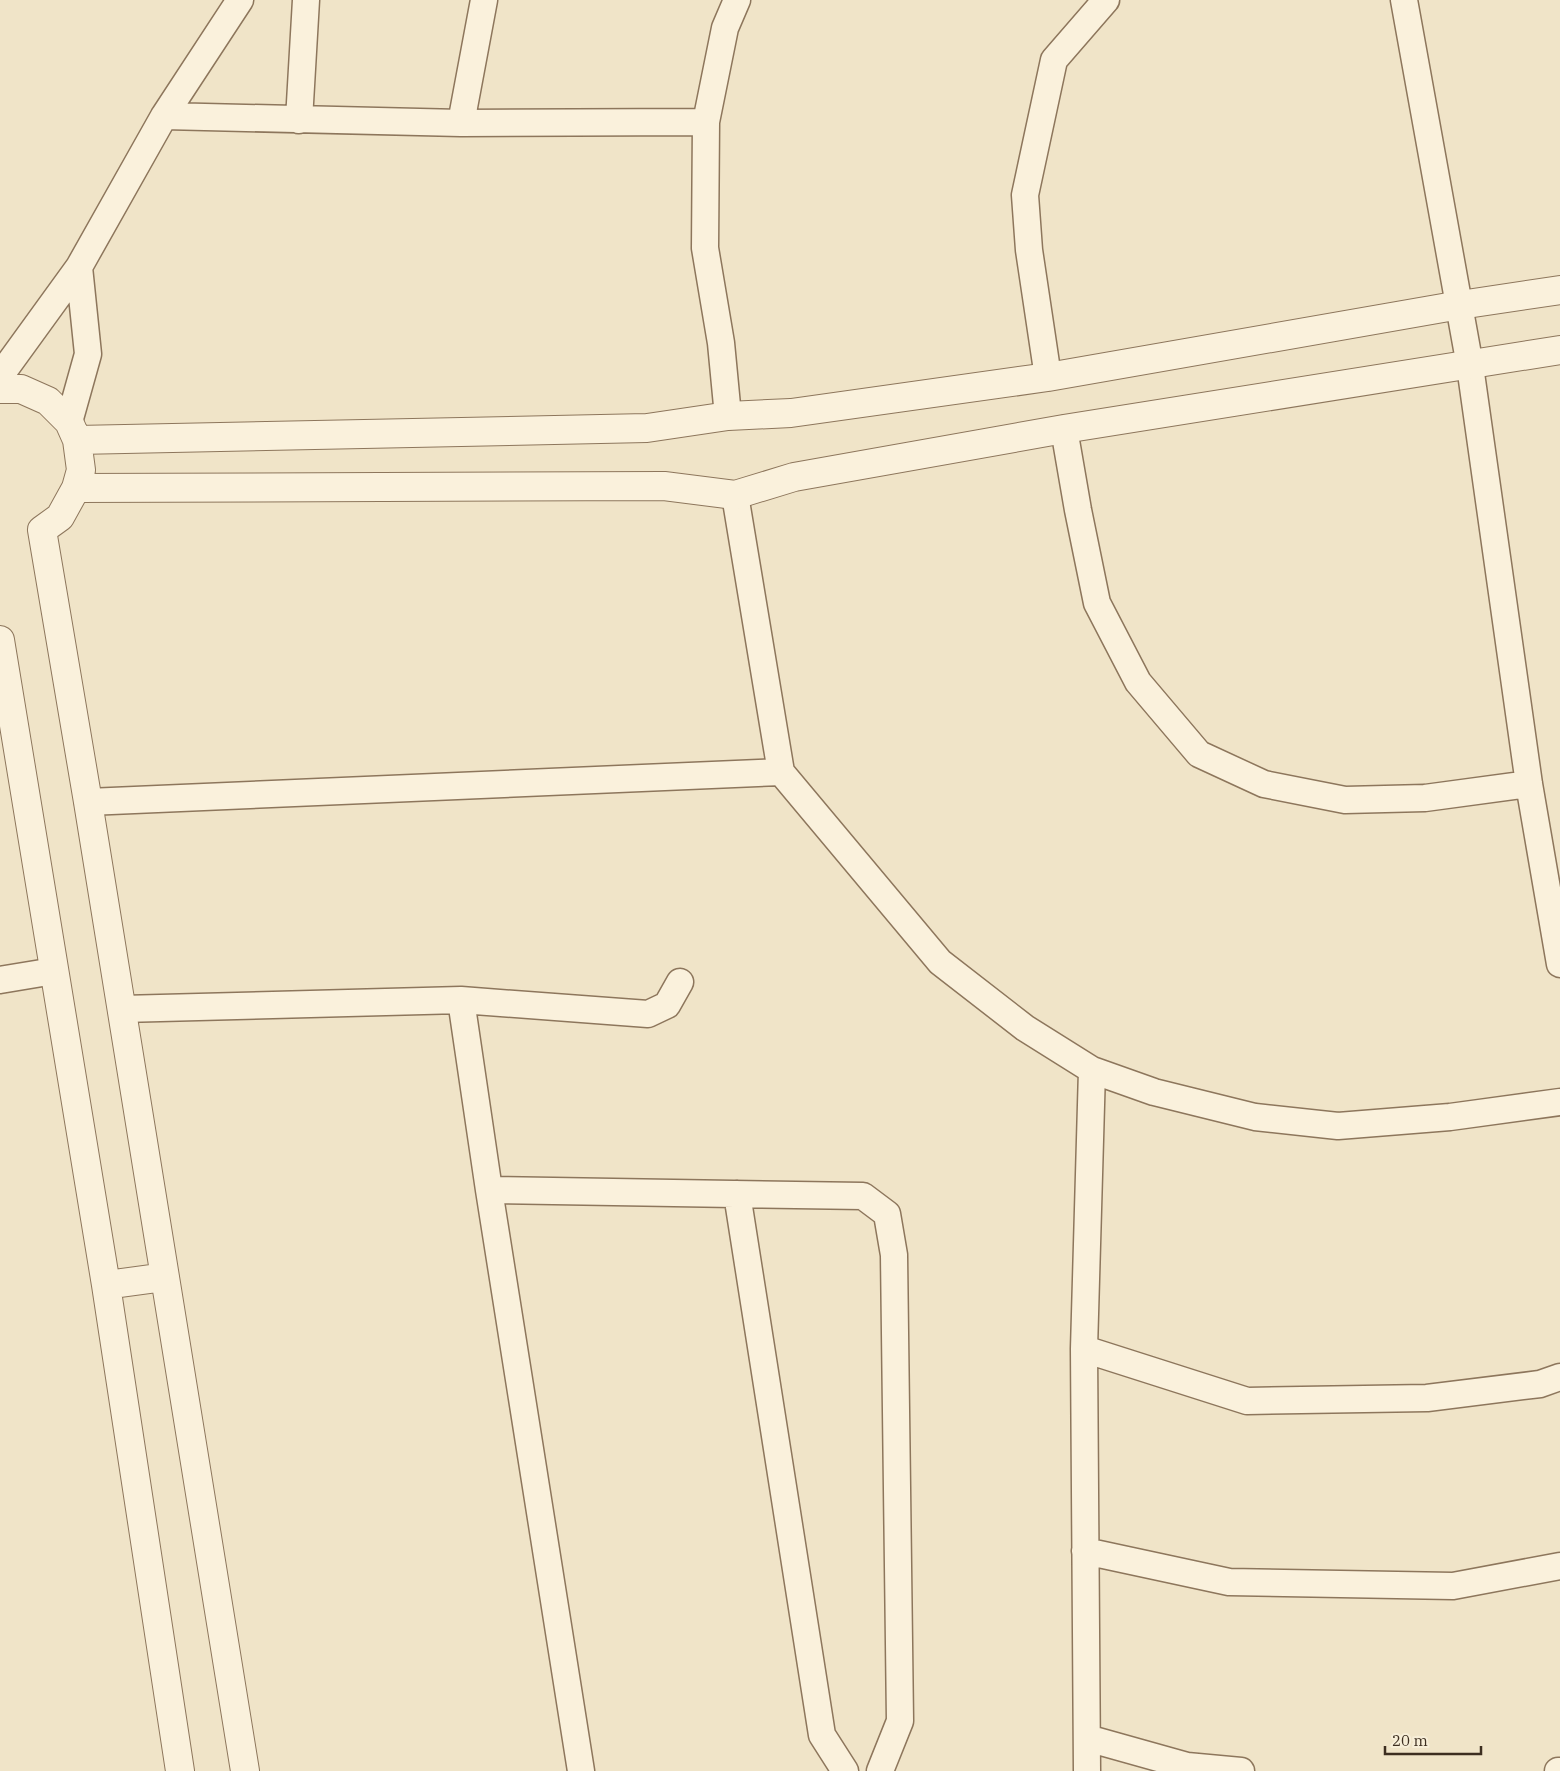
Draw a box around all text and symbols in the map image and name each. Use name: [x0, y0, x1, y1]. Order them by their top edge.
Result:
scale bar: [1385, 1724, 1481, 1756]
text: 20 m: [1392, 1731, 1428, 1750]

